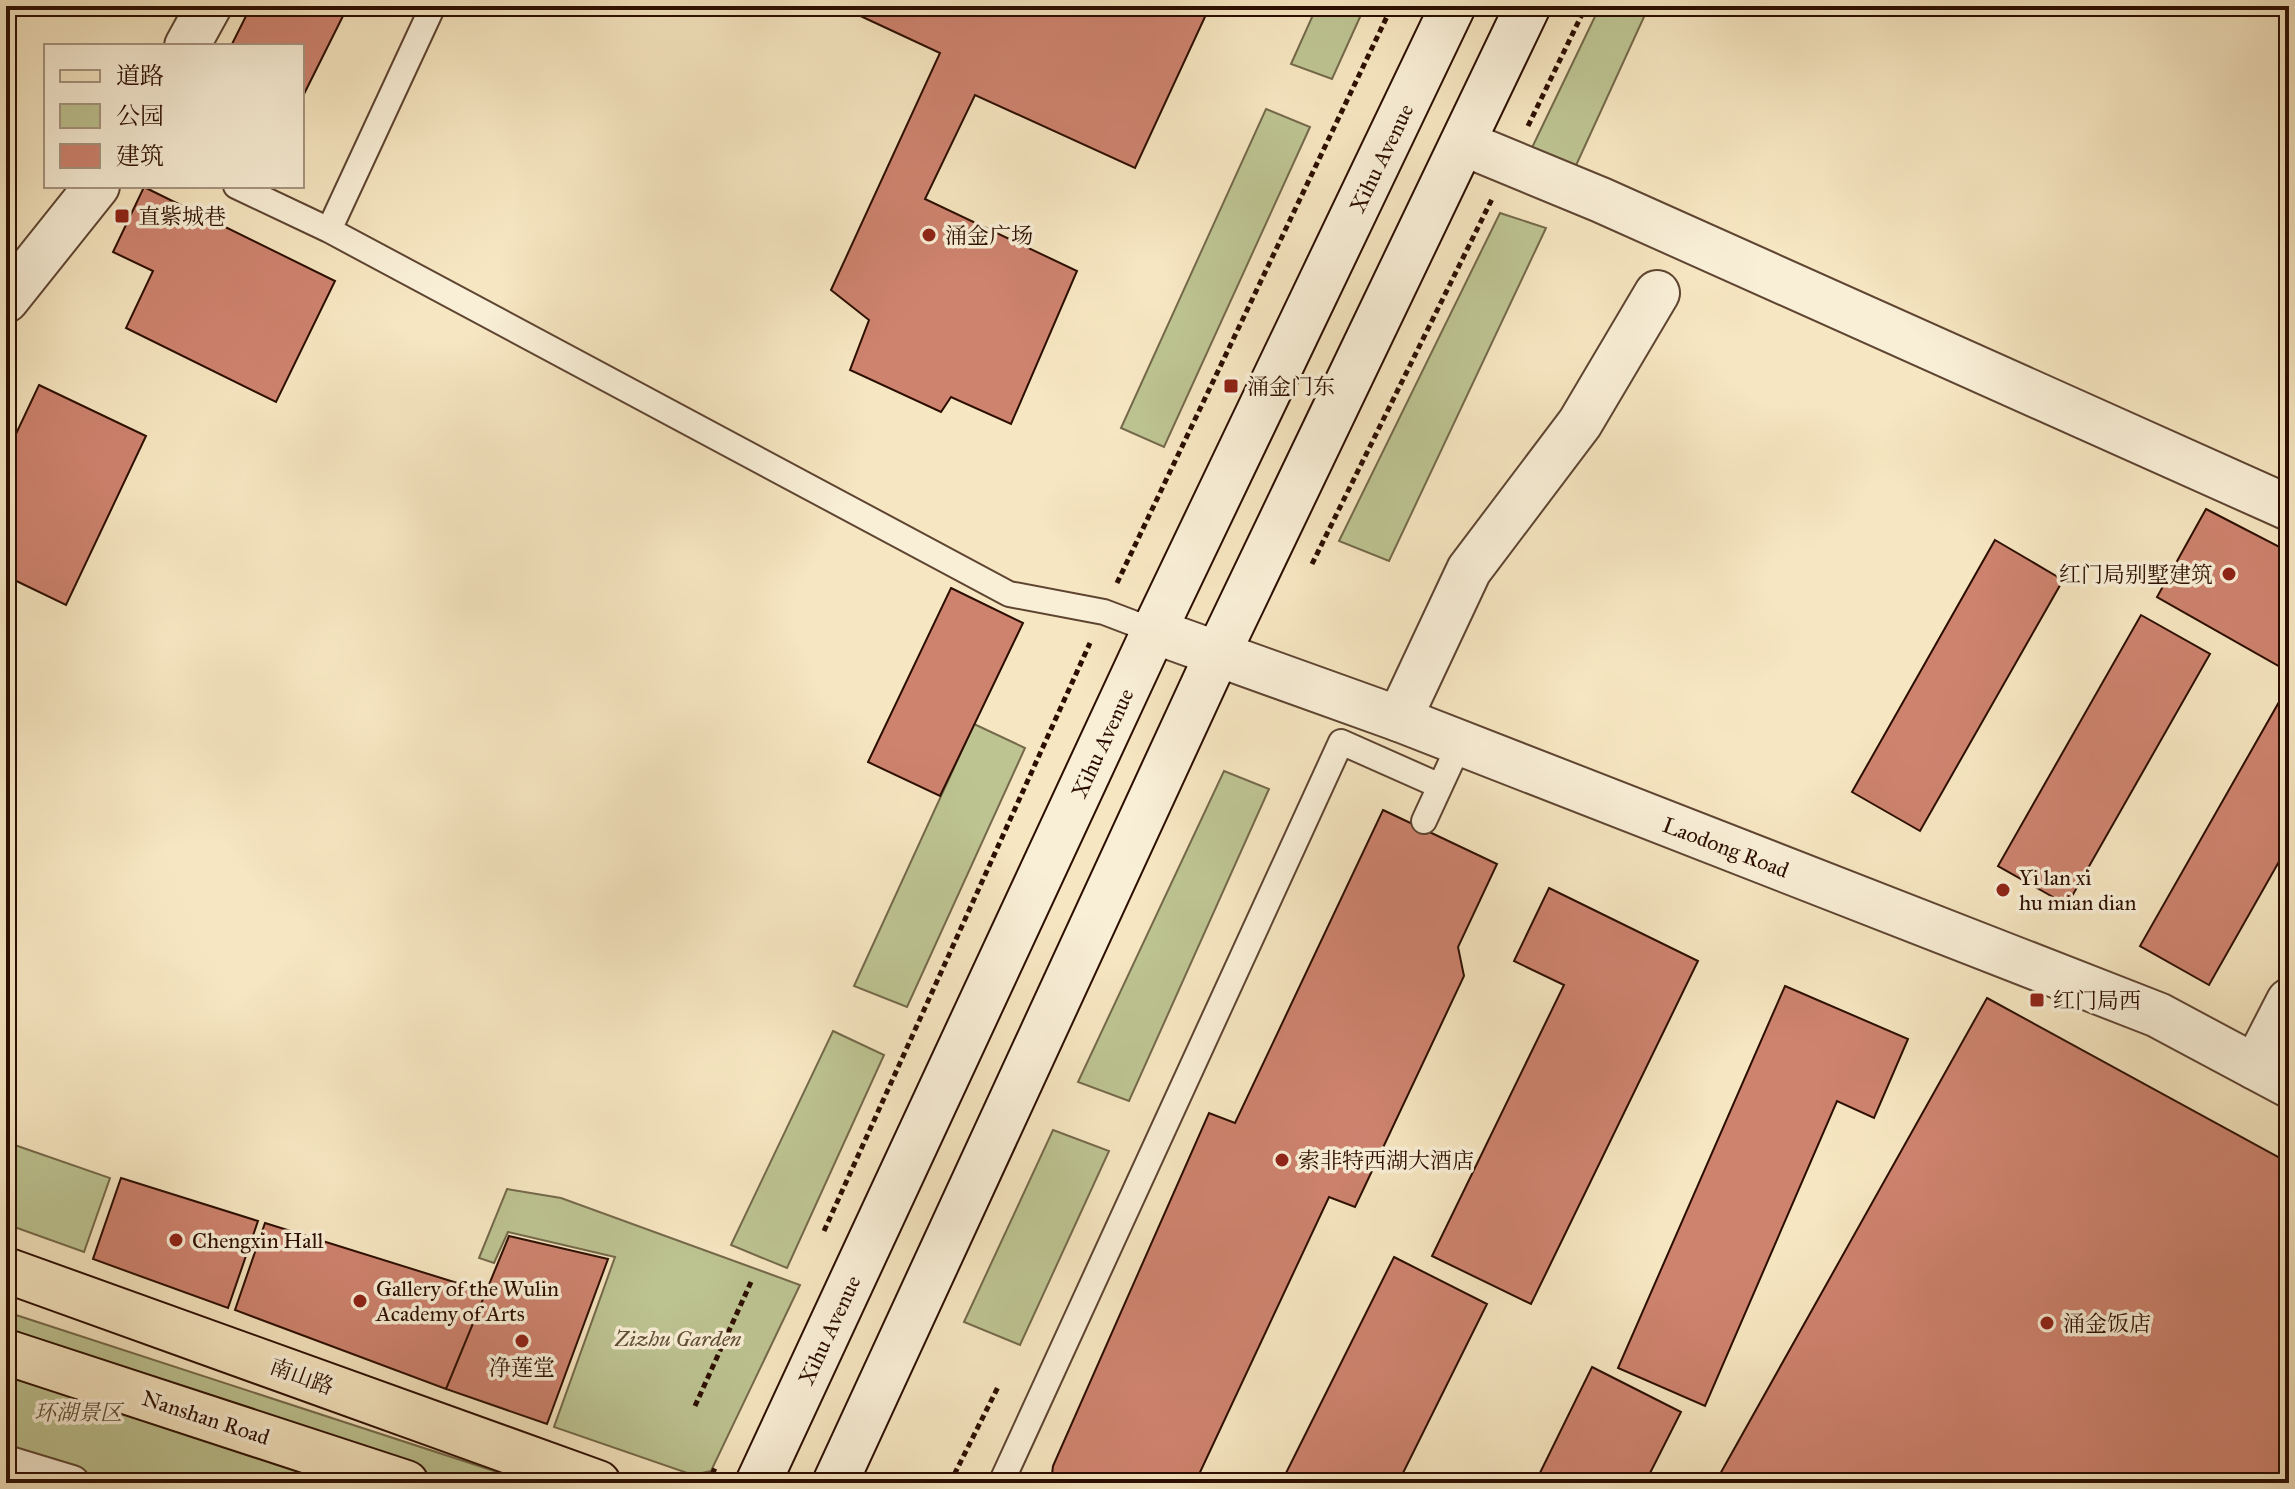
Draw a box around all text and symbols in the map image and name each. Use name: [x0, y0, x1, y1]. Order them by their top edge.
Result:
legend: [44, 44, 304, 188]
text: 道路: [116, 61, 164, 91]
street label: Xihu Avenue: [1344, 99, 1419, 217]
text: 公园: [116, 101, 164, 131]
text: 建筑: [116, 141, 164, 171]
place label: 直紫城巷: [138, 203, 226, 230]
marker: 直紫城巷: [113, 207, 131, 225]
place label: 涌金广场: [945, 222, 1033, 249]
marker: 涌金广场: [920, 226, 938, 244]
place label: 涌金门东: [1247, 373, 1335, 400]
marker: 涌金门东: [1222, 377, 1240, 395]
place label: 红门局别墅建筑: [2059, 561, 2213, 588]
marker: 红门局别墅建筑: [2220, 565, 2238, 583]
street label: Xihu Avenue: [1065, 684, 1140, 802]
street label: Laodong Road: [1659, 811, 1793, 884]
place label: Yi lan xi hu mian dian: [2019, 864, 2136, 916]
marker: Yi lan xi hu mian dian: [1994, 881, 2012, 899]
place label: 红门局西: [2053, 987, 2141, 1014]
marker: 红门局西: [2028, 991, 2046, 1009]
place label: 索非特西湖大酒店: [1298, 1147, 1474, 1174]
marker: 索非特西湖大酒店: [1273, 1151, 1291, 1169]
place label: Chengxin Hall: [192, 1227, 324, 1254]
marker: Chengxin Hall: [167, 1231, 185, 1249]
street label: Xihu Avenue: [792, 1271, 867, 1389]
place label: Gallery of the Wulin Academy of Arts: [375, 1275, 559, 1327]
marker: Gallery of the Wulin Academy of Arts: [351, 1292, 369, 1310]
place label: 涌金饭店: [2063, 1310, 2151, 1337]
marker: 涌金饭店: [2038, 1314, 2056, 1332]
park label: Zizhu Garden: [614, 1325, 742, 1352]
marker: 净莲堂: [513, 1332, 531, 1350]
street label: 南山路: [266, 1352, 337, 1400]
place label: 净莲堂: [489, 1354, 555, 1381]
street label: Nanshan Road: [139, 1384, 273, 1451]
park label: 环湖景区: [34, 1399, 125, 1426]

